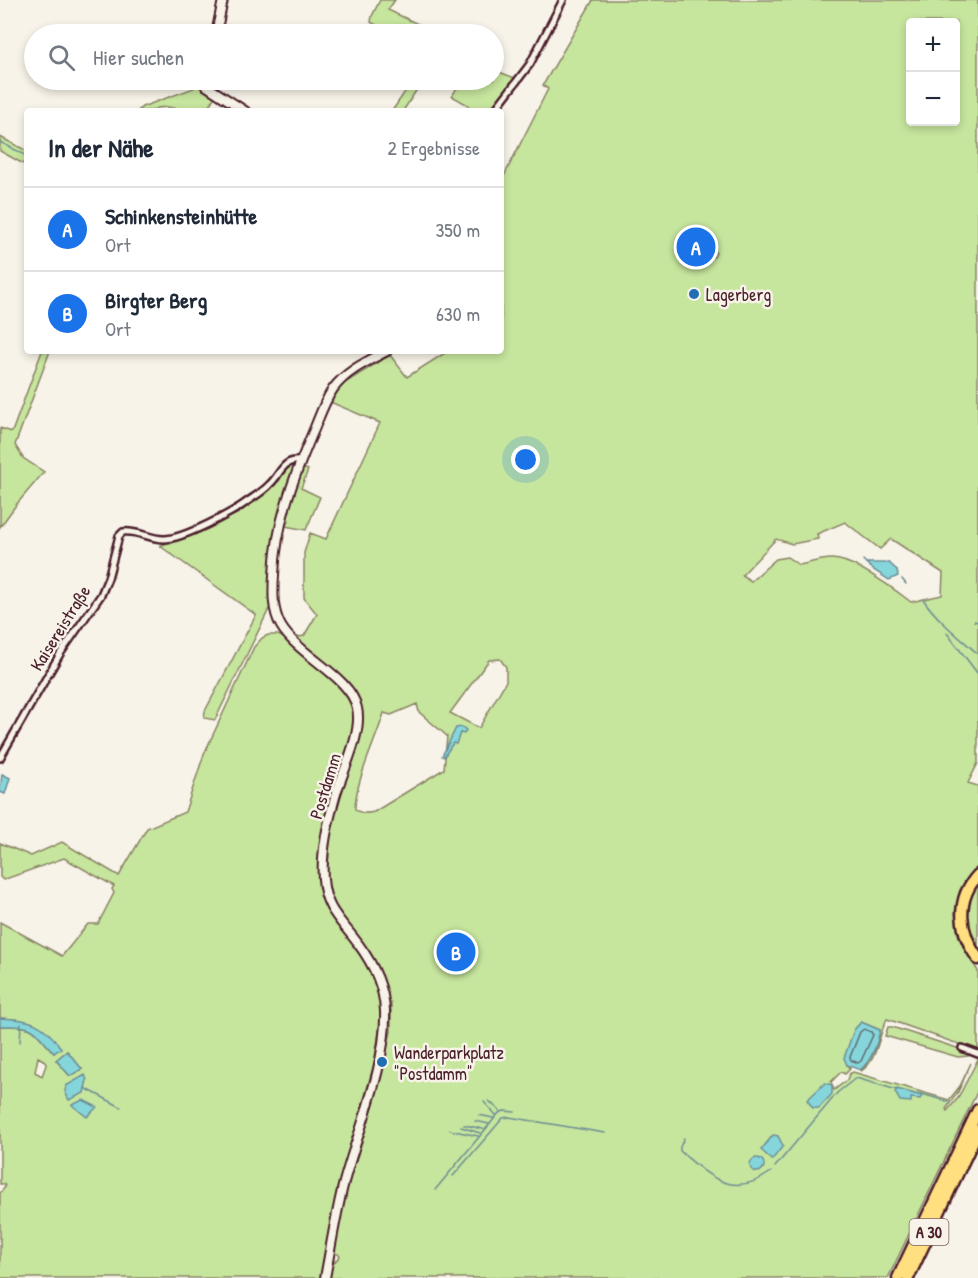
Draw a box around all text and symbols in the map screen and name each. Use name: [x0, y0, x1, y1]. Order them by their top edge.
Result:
map controls: [906, 18, 960, 126]
button: +: [906, 18, 960, 72]
search box: [24, 24, 504, 90]
icon: search: [45, 41, 78, 74]
text: Hier suchen: [93, 42, 184, 72]
button: −: [906, 72, 960, 126]
text: In der Nähe: [48, 130, 154, 165]
text: 2 Ergebnisse: [388, 134, 480, 161]
text: Schinkensteinhütte: [105, 201, 257, 231]
text: A: [63, 216, 72, 243]
text: 350 m: [435, 216, 480, 243]
pin: A: [676, 224, 716, 270]
text: Ort: [105, 231, 131, 258]
place label: Lagerberg: [706, 282, 771, 307]
text: Birgter Berg: [105, 285, 207, 315]
marker: Lagerberg: [687, 287, 701, 301]
text: B: [62, 300, 73, 327]
text: 630 m: [436, 300, 480, 327]
text: Ort: [105, 315, 131, 342]
your location: [511, 445, 540, 474]
street label: Kaisereistraße: [24, 580, 96, 676]
street label: Postdamm: [303, 750, 347, 822]
pin: B: [436, 930, 476, 974]
place label: Wanderparkplatz "Postdamm": [394, 1040, 504, 1086]
marker: Wanderparkplatz "Postdamm": [375, 1055, 389, 1069]
road number: A 30: [910, 1219, 948, 1245]

